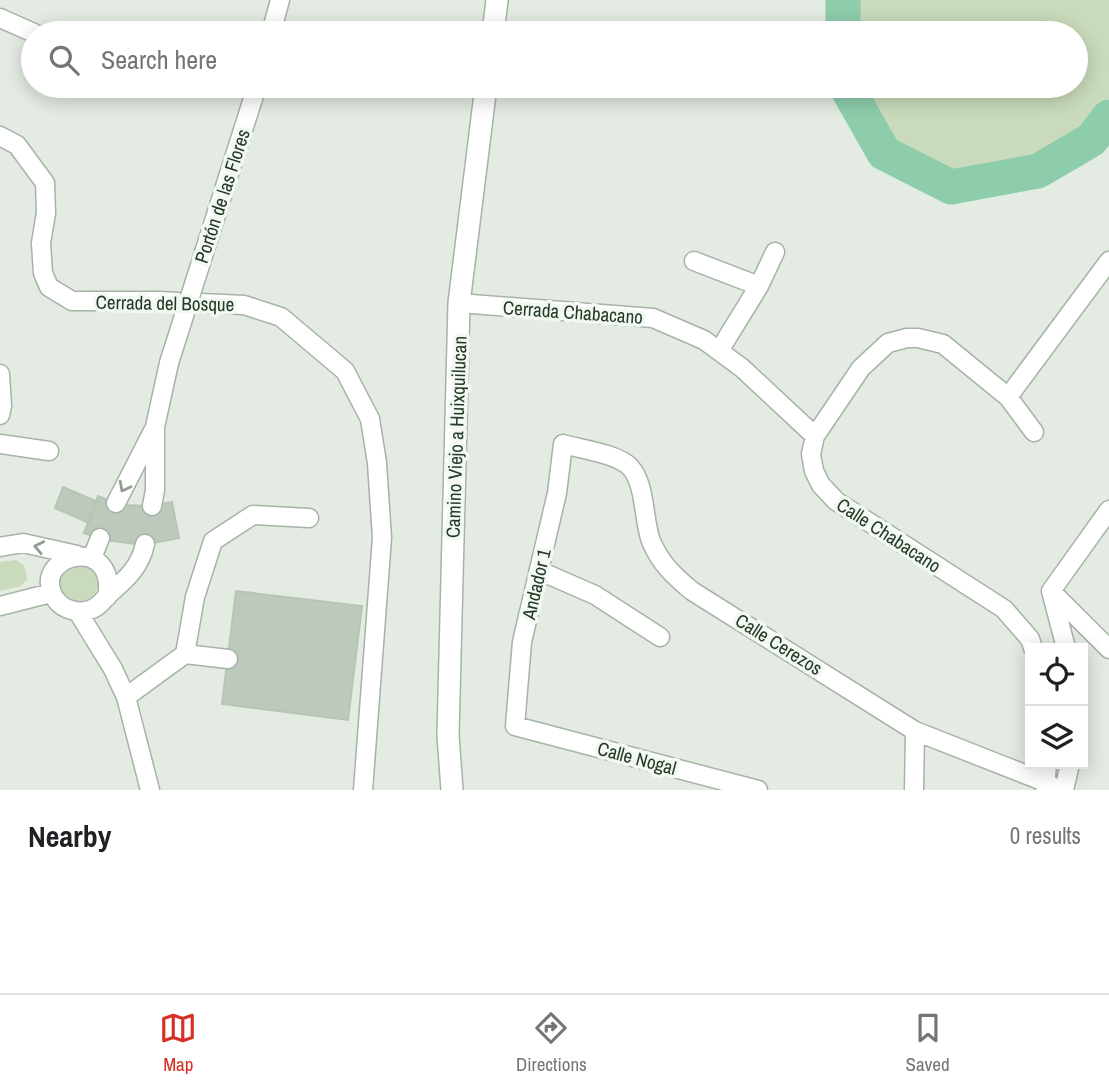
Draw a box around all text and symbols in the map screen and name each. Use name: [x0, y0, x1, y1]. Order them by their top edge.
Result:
search box: [21, 21, 1088, 98]
icon: search: [45, 41, 83, 79]
text: Search here: [101, 42, 217, 77]
street label: Portón de las Flores: [188, 125, 256, 266]
street label: Cerrada del Bosque: [95, 289, 235, 317]
street label: Cerrada Chabacano: [502, 294, 644, 330]
street label: Camino Viejo a Huixquilucan: [439, 335, 473, 539]
one-way arrow: [119, 480, 132, 492]
street label: Calle Chabacano: [832, 492, 946, 578]
one-way arrow: [33, 540, 45, 555]
street label: Andador 1: [515, 546, 557, 623]
street label: Calle Cerezos: [731, 607, 828, 681]
map controls: [1025, 643, 1088, 769]
button: locate: [1025, 643, 1088, 706]
button: layers: [1025, 706, 1088, 769]
street label: Calle Nogal: [595, 735, 679, 781]
text: Nearby: [28, 816, 111, 856]
text: 0 results: [1010, 820, 1081, 851]
tab: Map: [159, 1009, 197, 1077]
tab: Directions: [516, 1009, 587, 1077]
tab: Saved: [906, 1009, 950, 1077]

